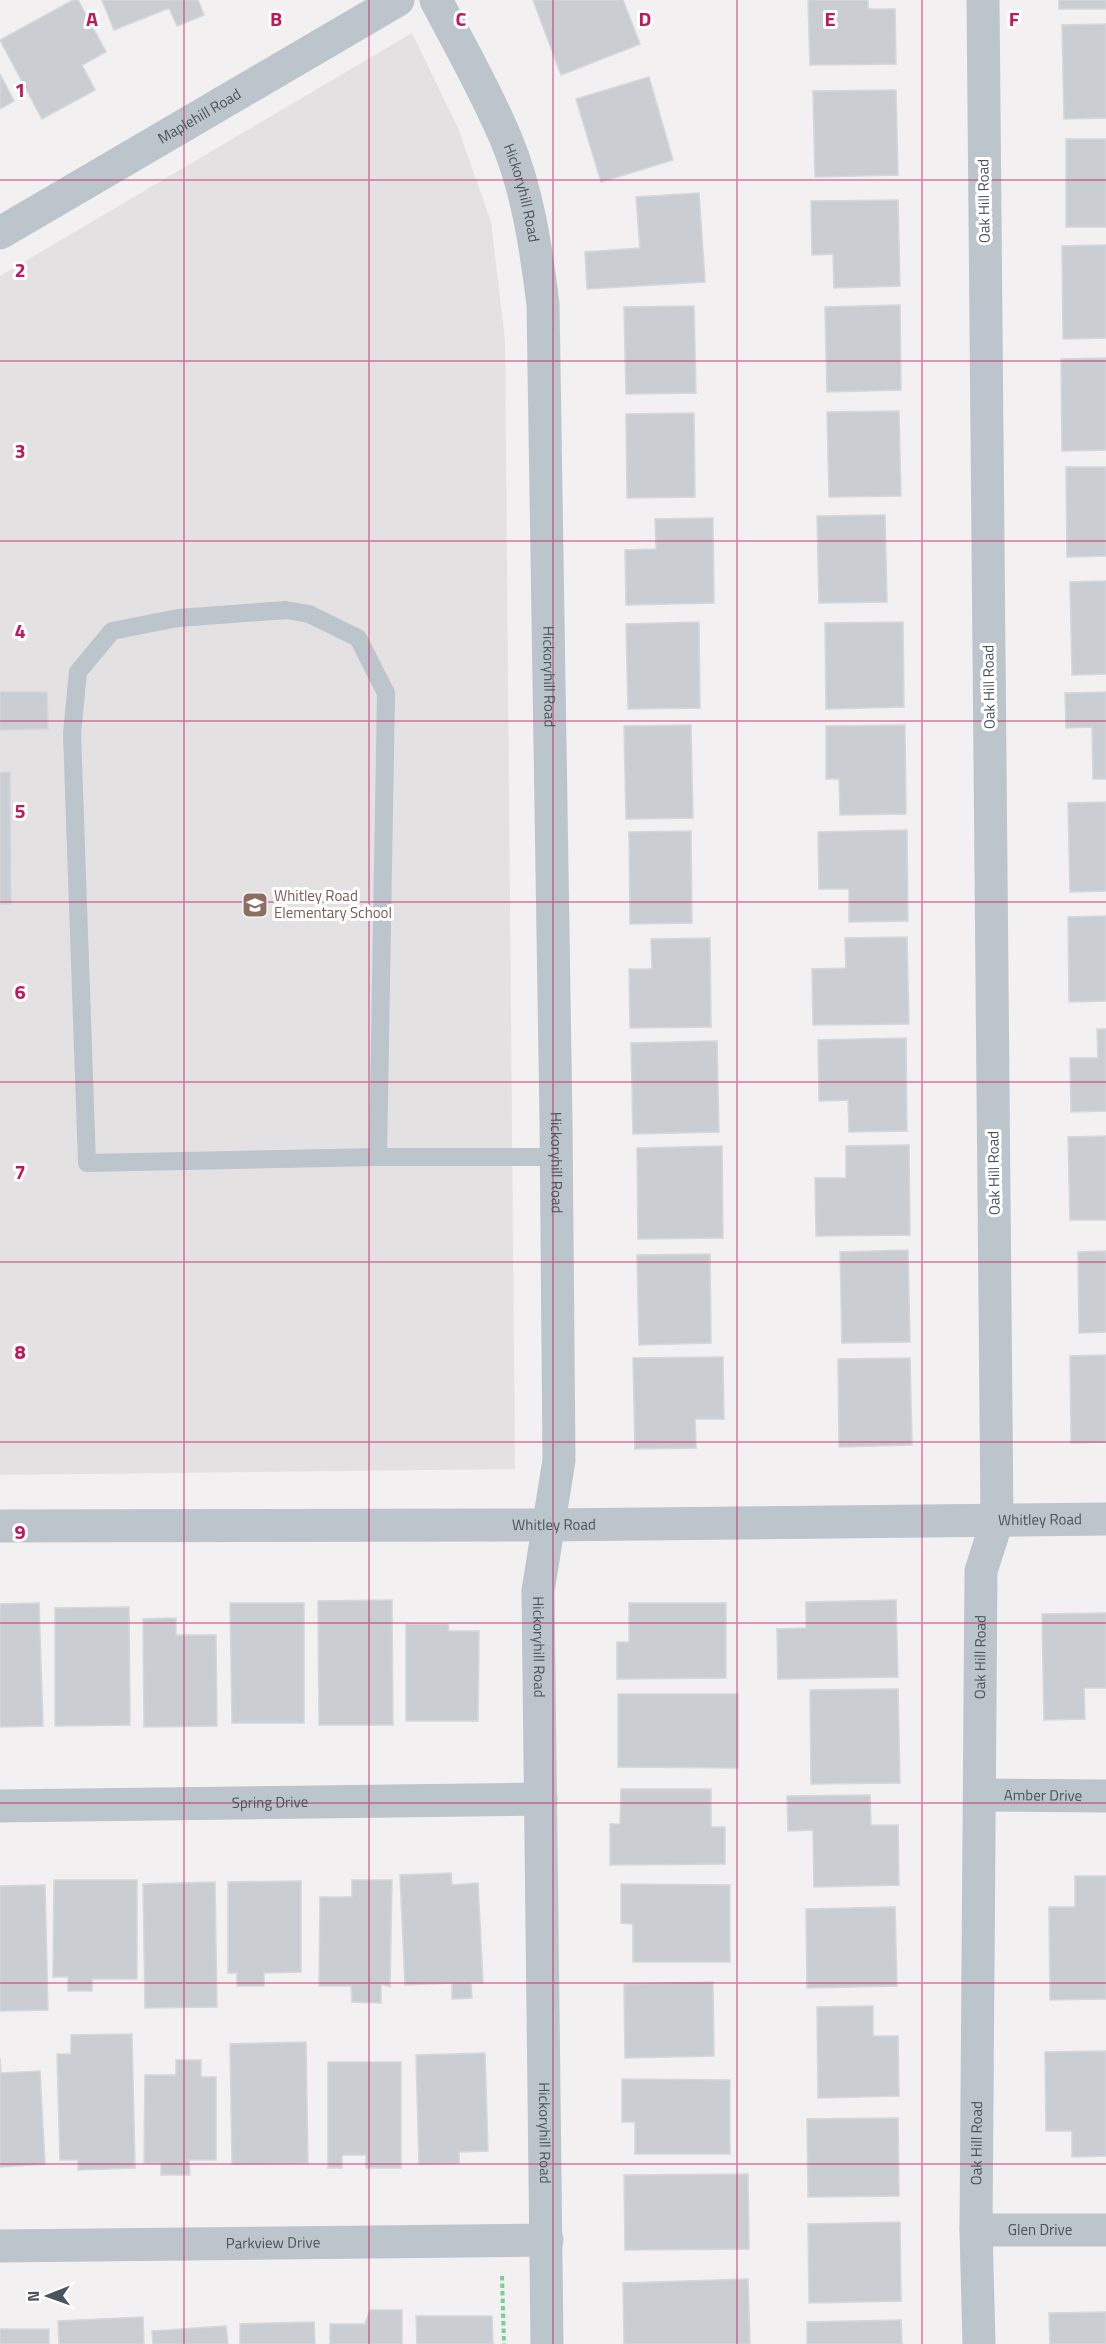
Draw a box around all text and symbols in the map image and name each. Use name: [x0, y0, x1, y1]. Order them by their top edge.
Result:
text: A: [86, 3, 98, 34]
text: B: [270, 3, 282, 34]
text: C: [456, 3, 467, 34]
text: D: [639, 3, 651, 34]
text: E: [824, 3, 836, 34]
text: F: [1009, 3, 1020, 34]
text: 1: [14, 74, 26, 105]
street label: Maplehill Road: [153, 82, 245, 149]
street label: Hickoryhill Road: [498, 140, 546, 244]
street label: Oak Hill Road: [971, 159, 996, 243]
text: 2: [14, 254, 26, 285]
text: 3: [14, 435, 26, 466]
text: 4: [14, 615, 26, 646]
street label: Hickoryhill Road: [537, 626, 562, 728]
street label: Oak Hill Road: [976, 645, 1001, 729]
text: 5: [14, 795, 26, 826]
place label: Whitley Road Elementary School: [274, 884, 392, 924]
school or university icon: Whitley Road Elementary School: [240, 890, 270, 920]
text: 6: [14, 976, 26, 1007]
street label: Hickoryhill Road: [545, 1112, 569, 1213]
street label: Oak Hill Road: [981, 1131, 1006, 1215]
text: 7: [14, 1156, 26, 1187]
text: 8: [14, 1336, 26, 1367]
street label: Whitley Road: [998, 1507, 1082, 1531]
street label: Whitley Road: [512, 1512, 596, 1536]
text: 9: [14, 1516, 26, 1547]
street label: Hickoryhill Road: [527, 1596, 551, 1698]
street label: Oak Hill Road: [968, 1615, 992, 1699]
street label: Amber Drive: [1004, 1783, 1082, 1807]
street label: Spring Drive: [232, 1790, 308, 1814]
street label: Hickoryhill Road: [533, 2082, 557, 2184]
street label: Oak Hill Road: [964, 2101, 988, 2185]
street label: Glen Drive: [1008, 2218, 1072, 2241]
street label: Parkview Drive: [226, 2230, 320, 2255]
north arrow: [18, 2266, 78, 2326]
text: N: [21, 2291, 45, 2302]

